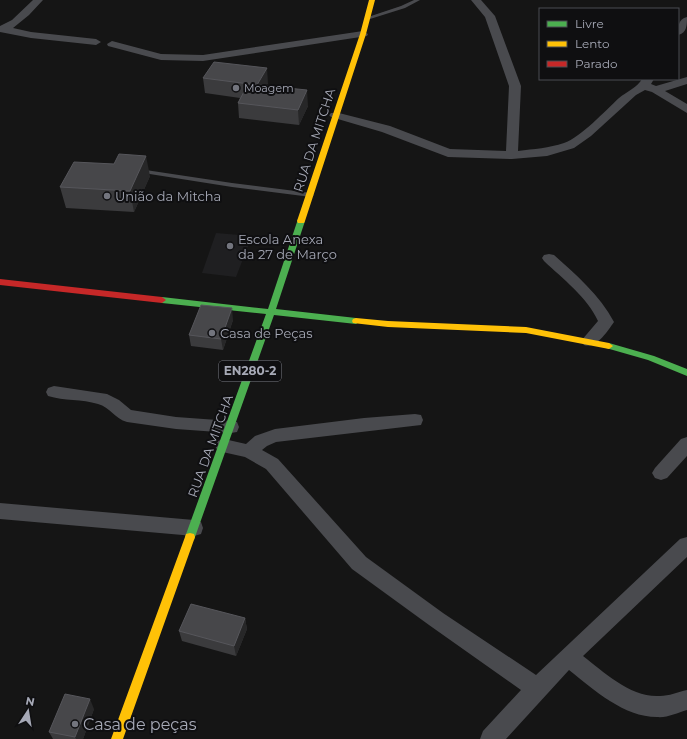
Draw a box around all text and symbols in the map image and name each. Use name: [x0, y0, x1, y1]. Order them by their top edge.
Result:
legend: [539, 8, 679, 80]
text: Livre: [575, 16, 604, 31]
text: Lento: [575, 36, 610, 51]
text: Parado: [575, 56, 618, 71]
place label: Moagem: [244, 81, 294, 95]
marker: Moagem: [231, 83, 241, 93]
street label: RUA DA MITCHA: [290, 85, 339, 194]
place label: União da Mitcha: [115, 188, 221, 204]
marker: União da Mitcha: [102, 191, 112, 201]
place label: Escola Anexa da 27 de Março: [238, 231, 337, 262]
marker: Escola Anexa da 27 de Março: [225, 241, 235, 251]
place label: Casa de Peças: [220, 325, 313, 341]
marker: Casa de Peças: [207, 328, 217, 338]
road number: EN280-2: [219, 361, 281, 381]
street label: RUA DA MITCHA: [184, 392, 236, 500]
north arrow: [8, 691, 48, 731]
text: N: [24, 693, 36, 709]
place label: Casa de peças: [83, 715, 197, 734]
marker: Casa de peças: [70, 719, 80, 729]

